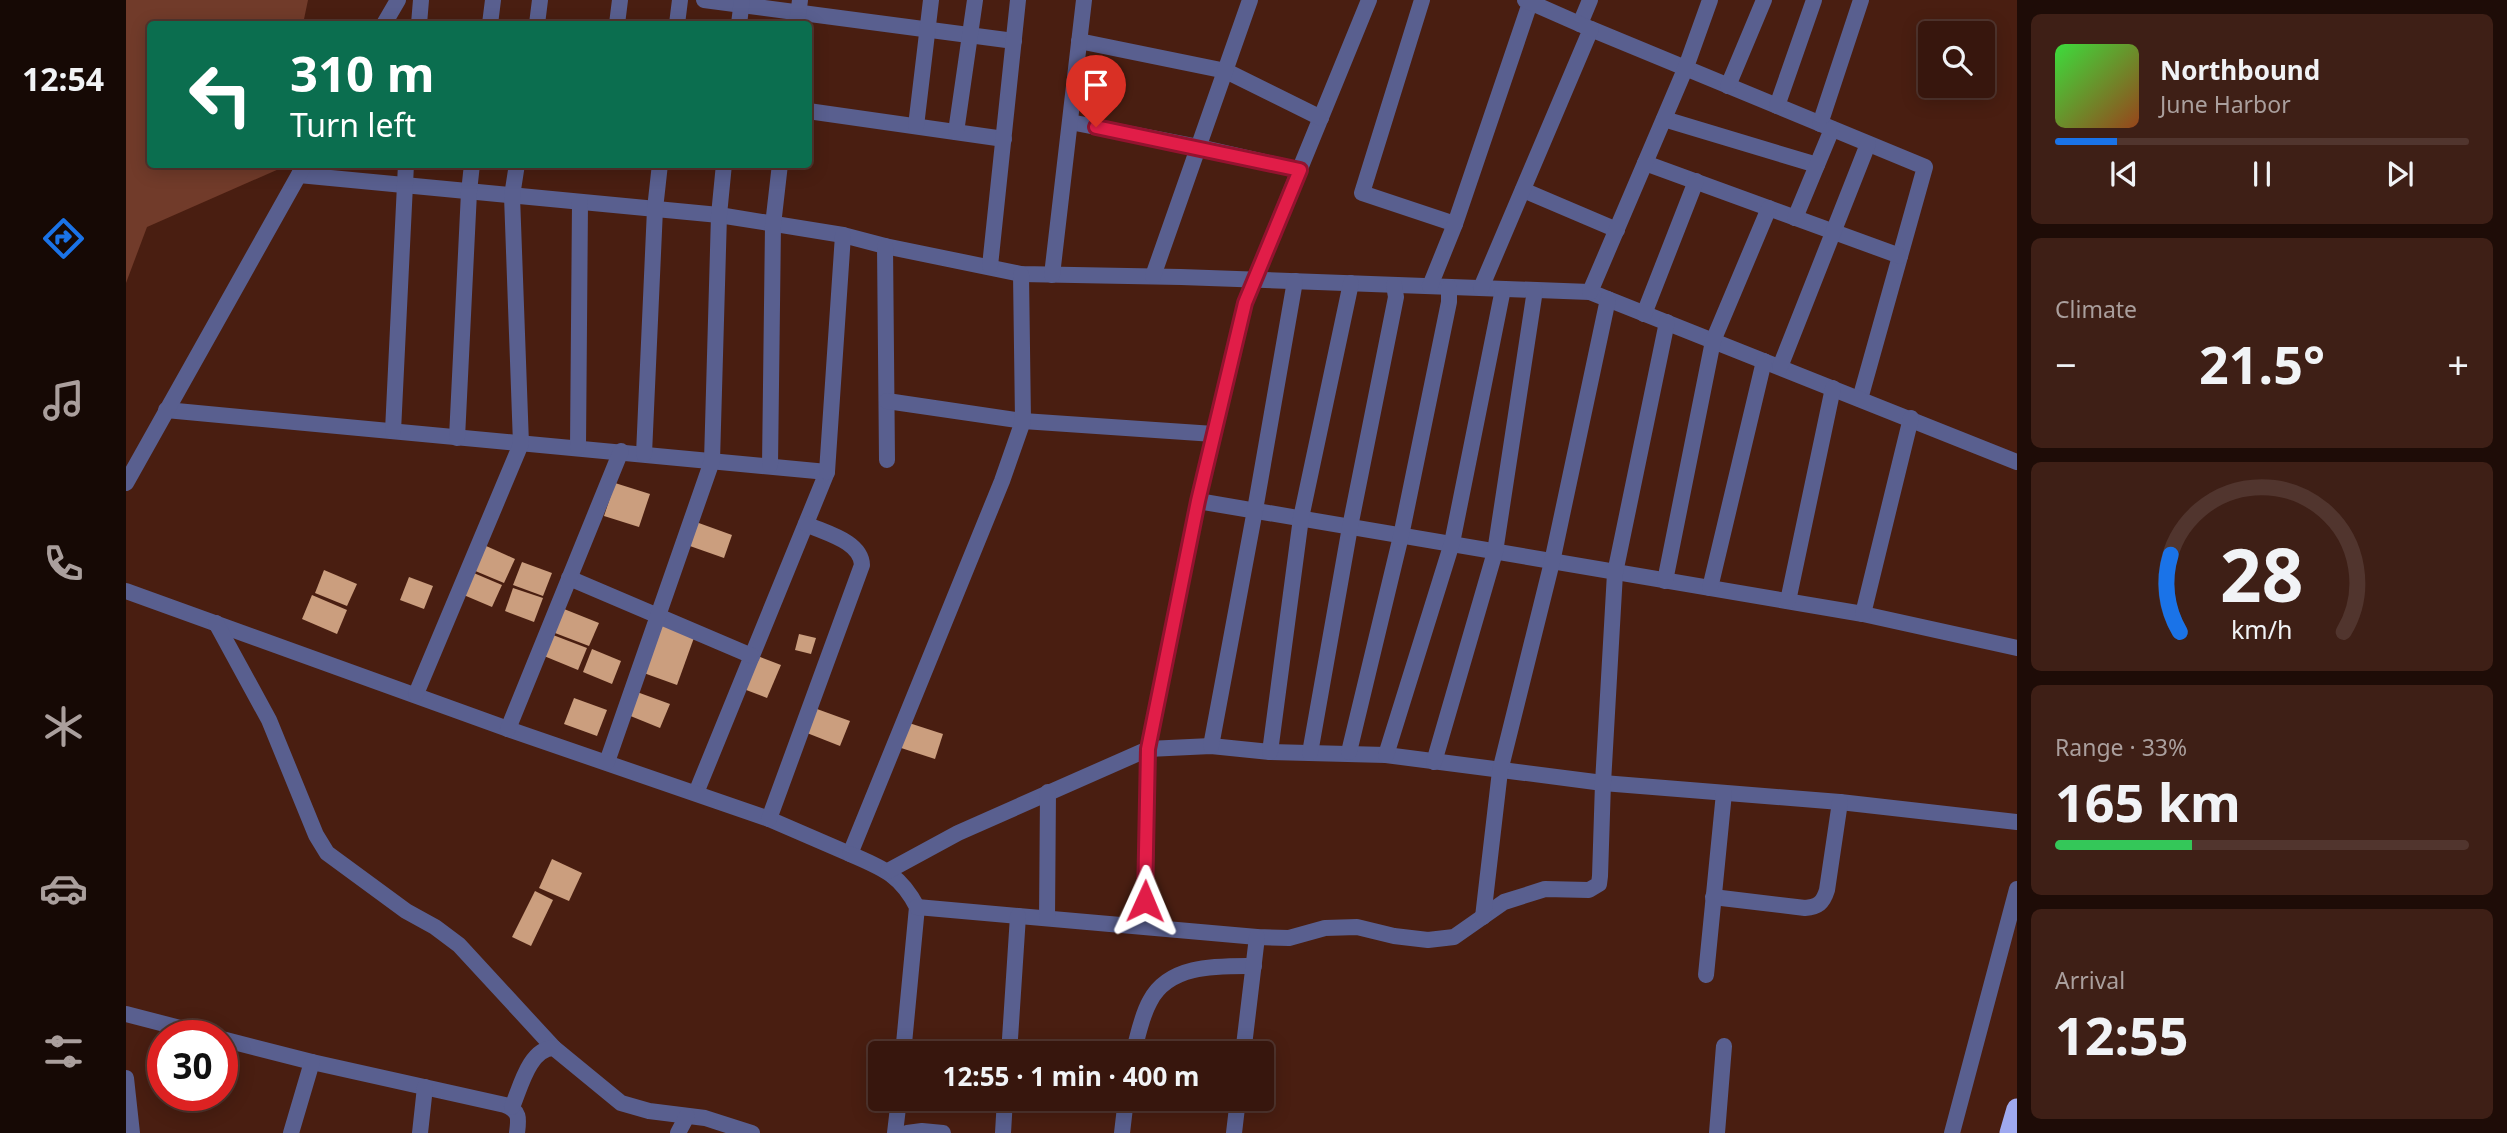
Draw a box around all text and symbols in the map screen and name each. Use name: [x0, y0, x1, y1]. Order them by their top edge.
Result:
map controls: [1918, 21, 1995, 98]
button: search: [1918, 21, 1995, 98]
text: 310 m: [290, 40, 435, 106]
icon: left: [175, 49, 266, 140]
text: Northbound: [2160, 52, 2320, 88]
pin: [1066, 55, 1126, 127]
text: 12:54: [22, 57, 104, 100]
icon: arrive: [1077, 66, 1115, 104]
text: June Harbor: [2160, 88, 2291, 120]
text: Turn left: [290, 103, 416, 146]
icon: previous: [2105, 155, 2143, 193]
icon: pause: [2243, 155, 2281, 193]
icon: next: [2381, 155, 2419, 193]
icon: directions: [39, 214, 88, 263]
text: Climate: [2055, 293, 2137, 325]
text: 21.5°: [2199, 328, 2325, 399]
text: −: [2055, 338, 2077, 390]
text: +: [2447, 338, 2469, 390]
icon: music: [39, 376, 88, 425]
text: 28: [2220, 525, 2304, 624]
icon: phone: [39, 539, 88, 588]
text: km/h: [2231, 612, 2293, 646]
icon: climate: [39, 702, 88, 751]
text: Range · 33%: [2055, 731, 2187, 763]
text: 165 km: [2055, 766, 2241, 837]
icon: car: [39, 864, 88, 913]
position arrow: [1108, 864, 1182, 938]
text: Arrival: [2055, 964, 2125, 996]
text: 12:55: [2055, 999, 2189, 1070]
speed limit sign: 30: [147, 1020, 238, 1111]
icon: filters: [39, 1027, 88, 1076]
text: 12:55 · 1 min · 400 m: [943, 1058, 1199, 1094]

